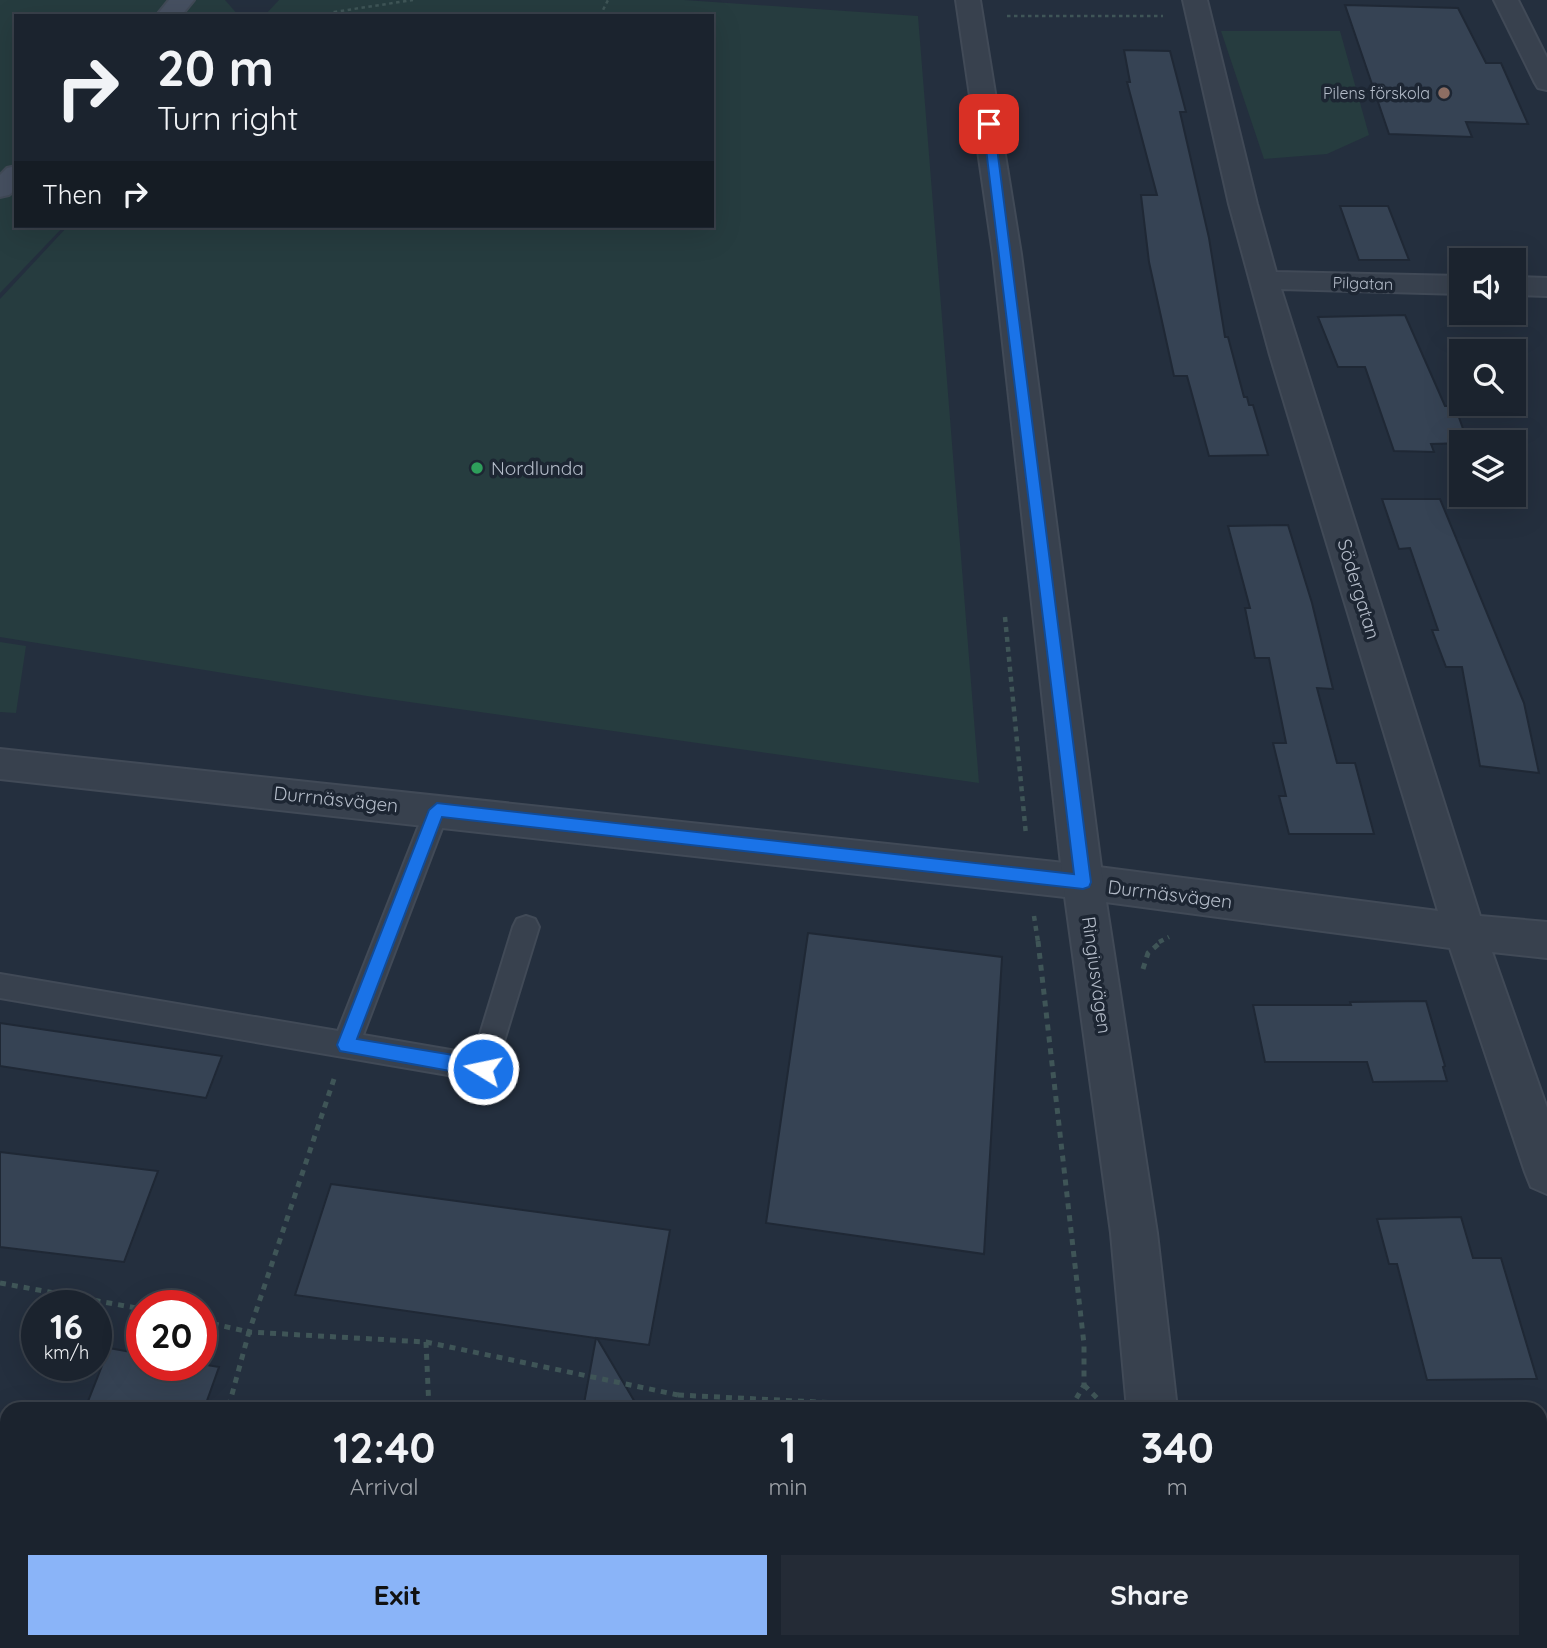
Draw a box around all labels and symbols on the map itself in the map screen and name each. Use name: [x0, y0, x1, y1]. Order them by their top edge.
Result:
place label: Pilens förskola: [1323, 83, 1430, 103]
marker: Pilens förskola: [1436, 85, 1452, 101]
pin: [959, 94, 1019, 154]
street label: Pilgatan: [1332, 272, 1394, 294]
place label: Nordlunda: [491, 456, 584, 480]
marker: Nordlunda: [469, 460, 485, 476]
street label: Södergatan: [1332, 536, 1386, 642]
street label: Durrnäsvägen: [272, 781, 400, 817]
street label: Durrnäsvägen: [1106, 874, 1234, 914]
street label: Ringiusvägen: [1077, 915, 1117, 1035]
position arrow: [446, 1032, 520, 1106]
speed limit sign: 20: [126, 1290, 217, 1381]

